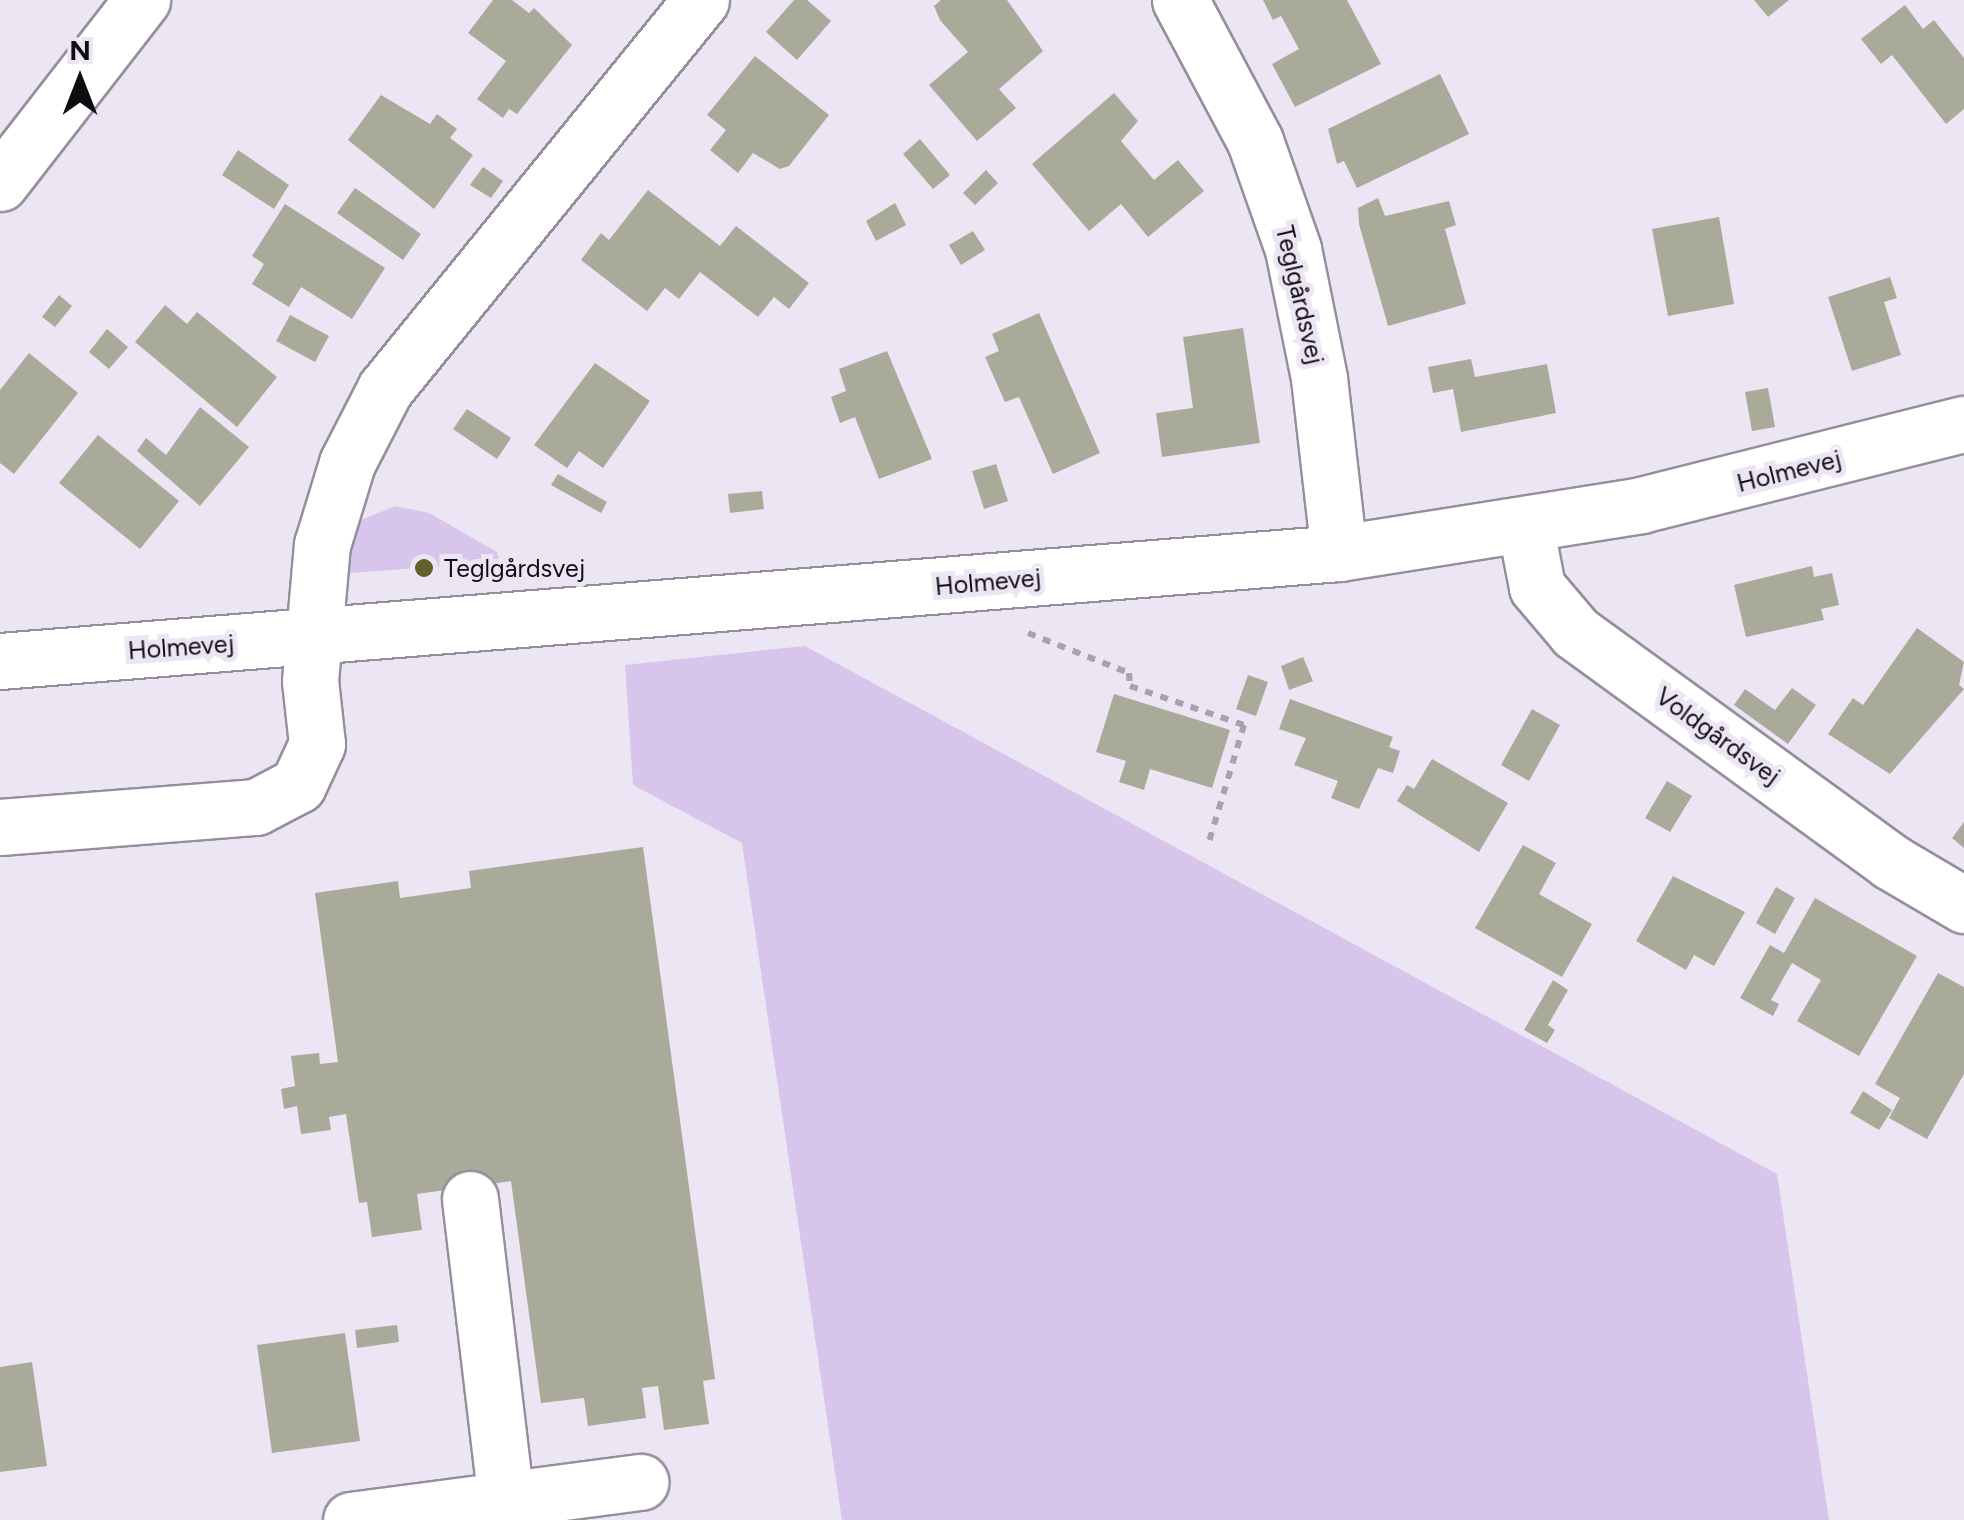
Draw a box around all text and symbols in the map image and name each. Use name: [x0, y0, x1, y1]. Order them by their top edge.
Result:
north arrow: [30, 30, 130, 130]
text: N: [69, 33, 91, 67]
street label: Teglgårdsvej: [1269, 223, 1331, 367]
street label: Holmevej: [1734, 444, 1844, 498]
place label: Teglgårdsvej: [444, 553, 585, 583]
marker: Teglgårdsvej: [413, 557, 435, 579]
street label: Holmevej: [934, 562, 1042, 602]
street label: Holmevej: [127, 628, 235, 666]
street label: Voldgårdsvej: [1650, 681, 1786, 791]

